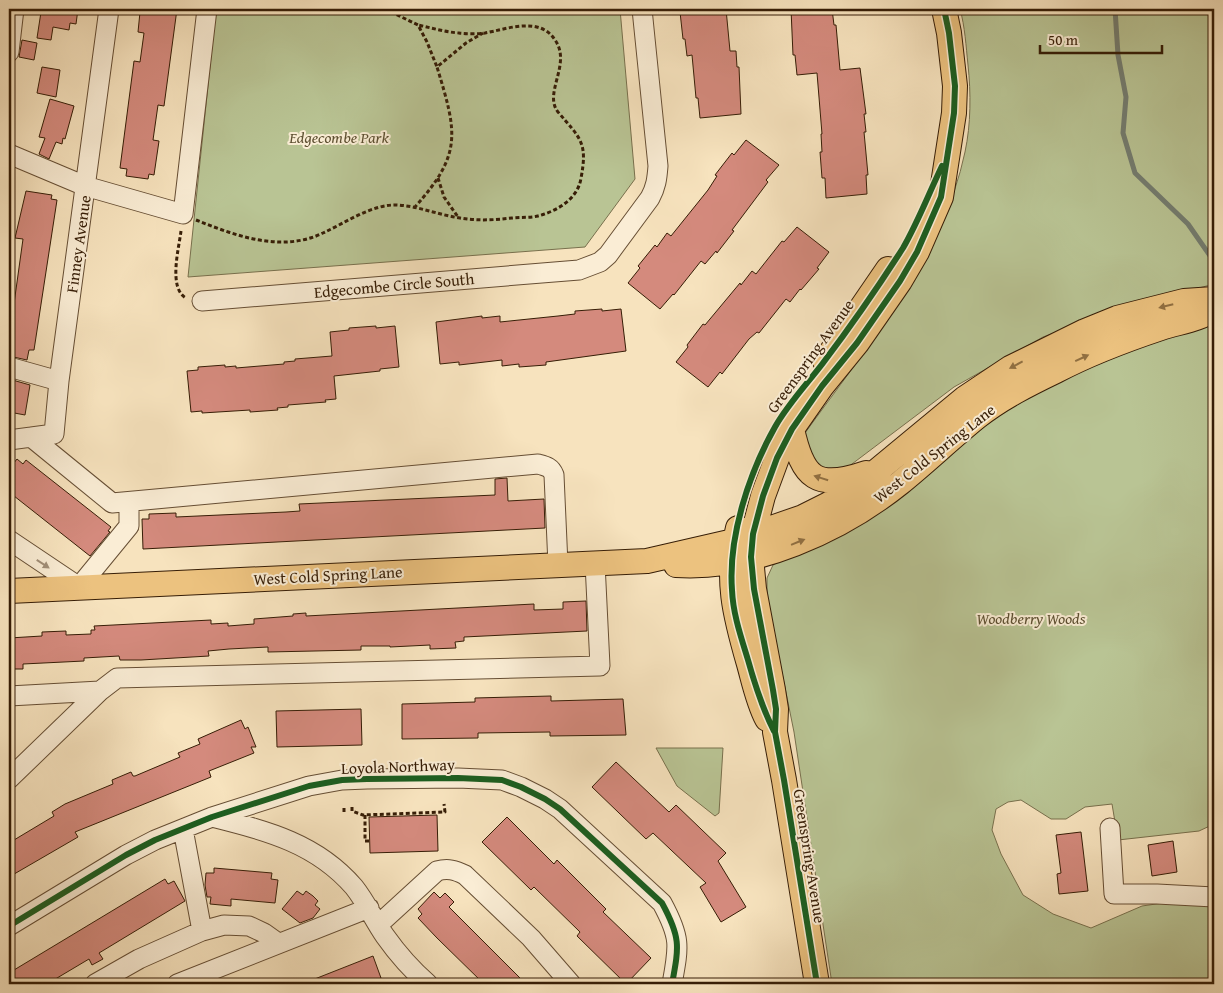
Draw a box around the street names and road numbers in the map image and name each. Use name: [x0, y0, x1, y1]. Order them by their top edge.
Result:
street label: Finney Avenue: [59, 194, 97, 294]
street label: Edgecombe Circle South: [313, 266, 475, 304]
street label: Greenspring Avenue: [760, 294, 860, 418]
street label: West Cold Spring Lane: [868, 398, 1000, 508]
street label: West Cold Spring Lane: [253, 559, 403, 591]
street label: Loyola Northway: [341, 752, 455, 780]
street label: Greenspring Avenue: [788, 787, 832, 925]

